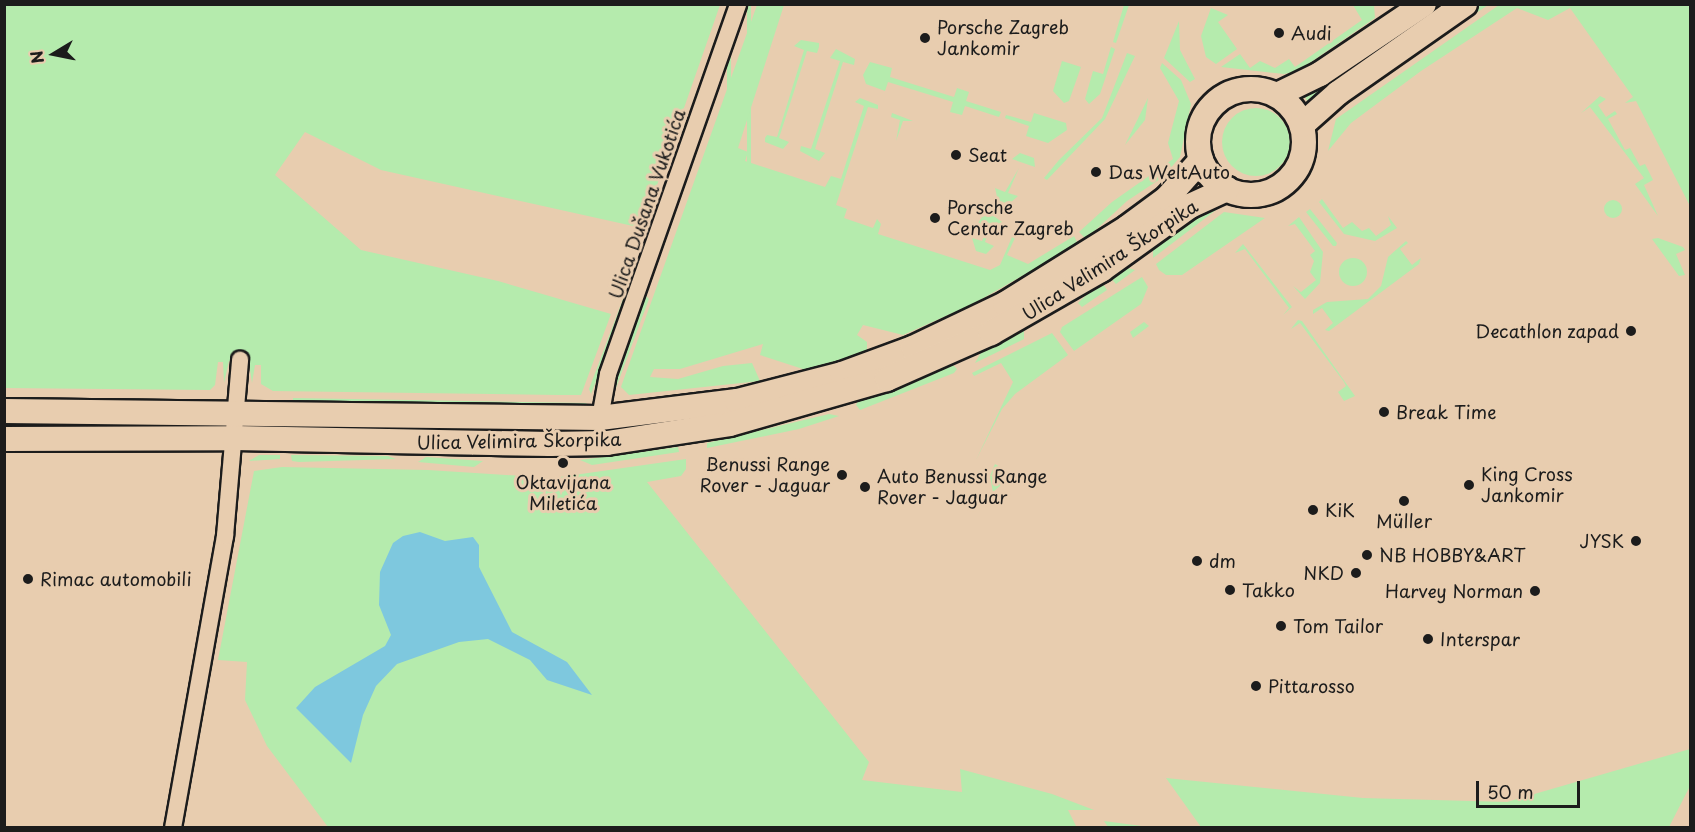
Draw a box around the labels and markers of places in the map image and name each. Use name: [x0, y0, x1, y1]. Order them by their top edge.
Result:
place label: Porsche Zagreb Jankomir: [937, 17, 1070, 60]
place label: Audi: [1291, 22, 1332, 44]
marker: Audi: [1272, 26, 1286, 40]
marker: Porsche Zagreb Jankomir: [918, 31, 932, 45]
place label: Seat: [968, 144, 1007, 166]
marker: Seat: [949, 148, 963, 162]
place label: Das WeltAuto: [1108, 161, 1229, 183]
marker: Das WeltAuto: [1089, 165, 1103, 179]
place label: Porsche Centar Zagreb: [947, 197, 1074, 240]
marker: Porsche Centar Zagreb: [928, 211, 942, 225]
place label: Decathlon zapad: [1474, 320, 1619, 342]
marker: Decathlon zapad: [1624, 324, 1638, 338]
place label: Break Time: [1396, 401, 1496, 423]
marker: Break Time: [1377, 405, 1391, 419]
place label: Benussi Range Rover - Jaguar: [700, 454, 830, 496]
marker: Oktavijana Miletića: [556, 456, 570, 470]
place label: King Cross Jankomir: [1481, 464, 1572, 506]
place label: Auto Benussi Range Rover - Jaguar: [877, 466, 1051, 508]
marker: Benussi Range Rover - Jaguar: [835, 468, 849, 482]
place label: Oktavijana Miletića: [516, 472, 610, 514]
marker: King Cross Jankomir: [1462, 478, 1476, 492]
marker: Auto Benussi Range Rover - Jaguar: [858, 480, 872, 494]
marker: Müller: [1397, 494, 1411, 508]
place label: KiK: [1325, 499, 1355, 521]
marker: KiK: [1306, 503, 1320, 517]
place label: Müller: [1376, 510, 1432, 532]
place label: JYSK: [1580, 530, 1624, 552]
marker: JYSK: [1629, 534, 1643, 548]
place label: NB HOBBY&ART: [1379, 544, 1525, 566]
marker: NB HOBBY&ART: [1360, 548, 1374, 562]
place label: dm: [1209, 550, 1236, 572]
marker: dm: [1190, 554, 1204, 568]
place label: NKD: [1303, 562, 1344, 584]
marker: NKD: [1349, 566, 1363, 580]
place label: Rimac automobili: [40, 568, 189, 590]
marker: Rimac automobili: [21, 572, 35, 586]
place label: Takko: [1242, 579, 1295, 601]
place label: Harvey Norman: [1384, 580, 1523, 602]
marker: Takko: [1223, 583, 1237, 597]
marker: Harvey Norman: [1528, 584, 1542, 598]
place label: Tom Tailor: [1293, 615, 1384, 637]
marker: Tom Tailor: [1274, 619, 1288, 633]
place label: Interspar: [1440, 628, 1520, 650]
marker: Interspar: [1421, 632, 1435, 646]
place label: Pittarosso: [1268, 675, 1355, 697]
marker: Pittarosso: [1249, 679, 1263, 693]

